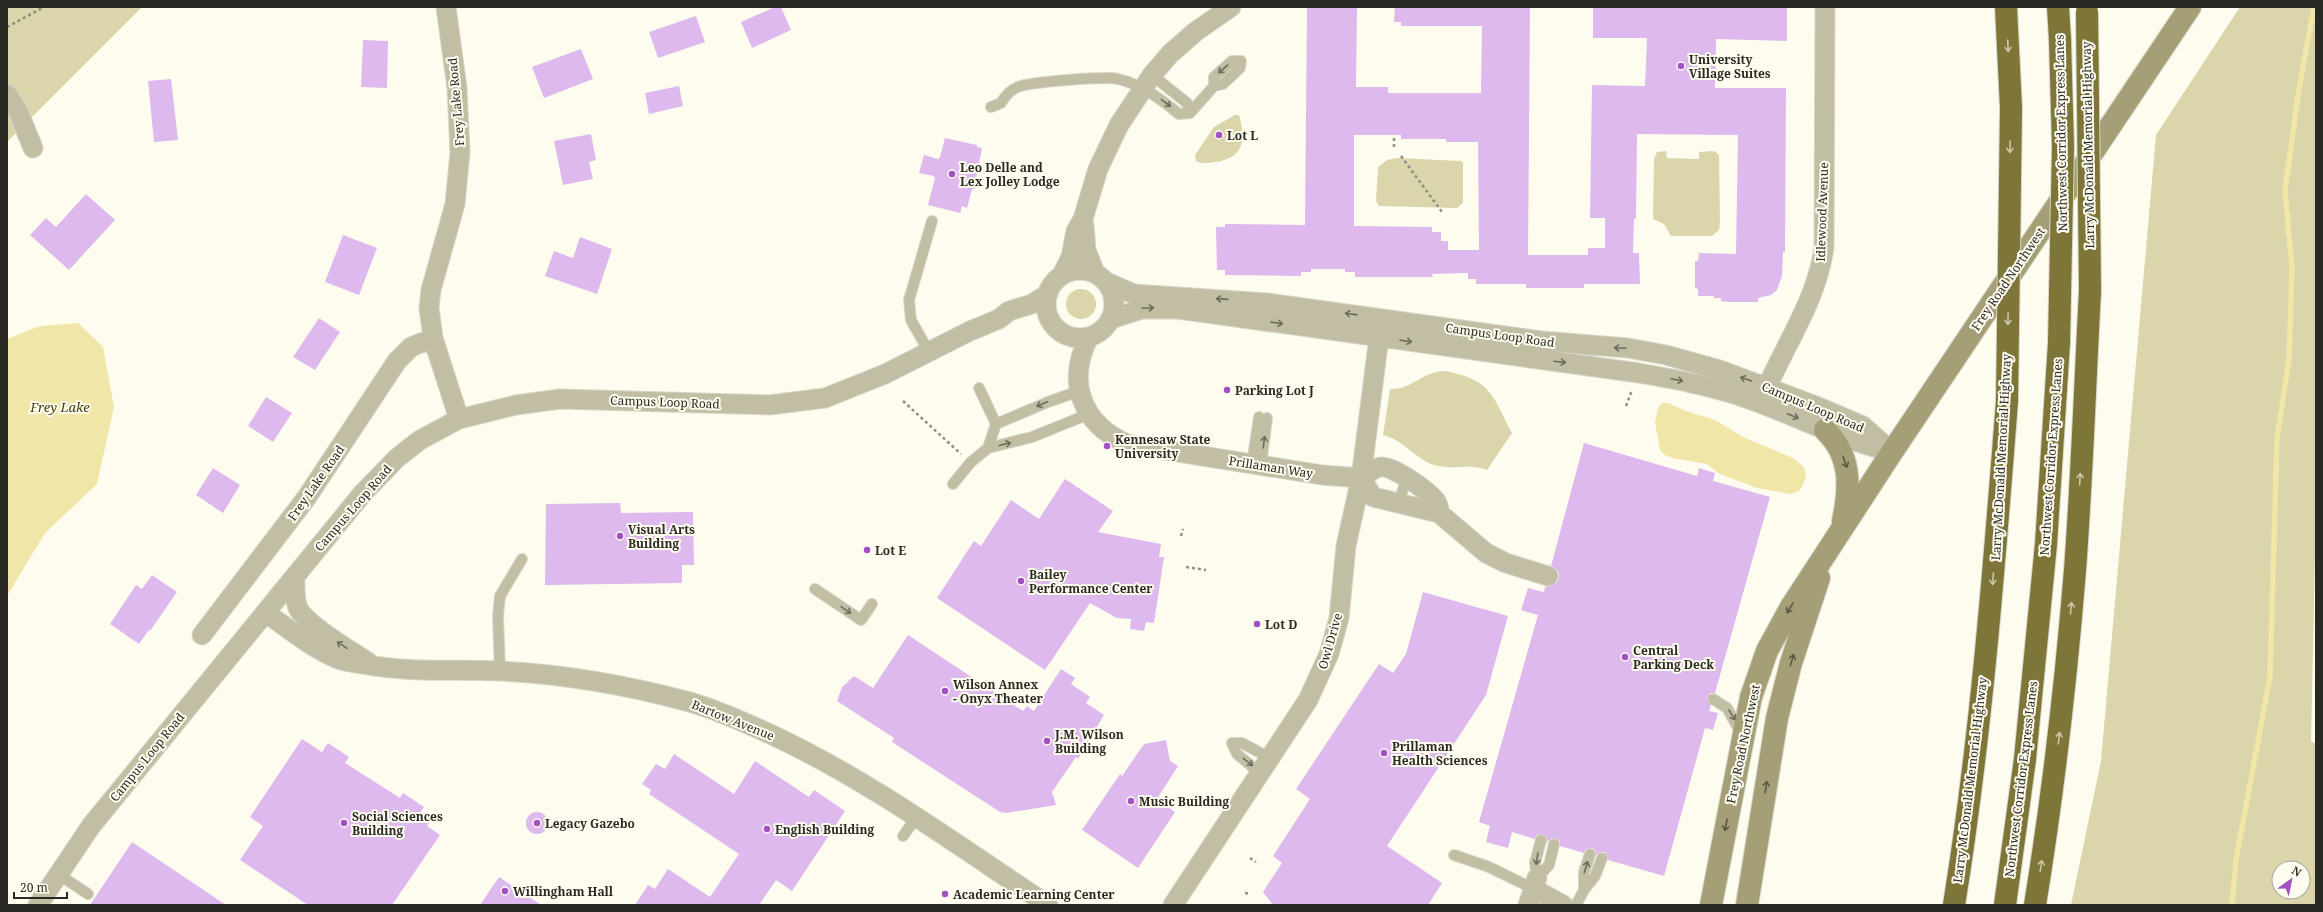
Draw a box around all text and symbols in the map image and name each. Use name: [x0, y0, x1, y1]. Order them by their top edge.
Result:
street label: Northwest Corridor Express Lanes: [2051, 34, 2071, 232]
one-way arrow: [2004, 39, 2012, 52]
street label: Larry McDonald Memorial Highway: [2078, 41, 2098, 249]
place label: University Village Suites: [1689, 51, 1771, 82]
street label: Frey Lake Road: [444, 57, 468, 147]
marker: University Village Suites: [1676, 61, 1686, 71]
one-way arrow: [1218, 65, 1228, 74]
one-way arrow: [1160, 99, 1171, 108]
place label: Lot L: [1227, 127, 1258, 144]
marker: Lot L: [1214, 130, 1224, 140]
one-way arrow: [2006, 140, 2014, 153]
place label: Leo Delle and Lex Jolley Lodge: [960, 159, 1060, 190]
street label: Idlewood Avenue: [1812, 162, 1832, 262]
marker: Leo Delle and Lex Jolley Lodge: [947, 169, 957, 179]
street label: Frey Road Northwest: [1967, 224, 2049, 334]
one-way arrow: [1216, 295, 1229, 302]
one-way arrow: [1141, 305, 1154, 312]
one-way arrow: [1345, 310, 1358, 318]
one-way arrow: [2004, 312, 2012, 325]
one-way arrow: [1270, 319, 1283, 327]
street label: Campus Loop Road: [1444, 319, 1556, 351]
one-way arrow: [1399, 337, 1412, 345]
one-way arrow: [1614, 344, 1627, 351]
street label: Larry McDonald Memorial Highway: [1987, 353, 2015, 561]
street label: Northwest Corridor Express Lanes: [2036, 358, 2066, 556]
one-way arrow: [1553, 359, 1566, 366]
one-way arrow: [1739, 375, 1752, 382]
one-way arrow: [1671, 376, 1684, 384]
street label: Campus Loop Road: [1759, 378, 1867, 437]
place label: Parking Lot J: [1235, 382, 1314, 399]
marker: Parking Lot J: [1222, 385, 1232, 395]
street label: Campus Loop Road: [610, 392, 721, 412]
water label: Frey Lake: [29, 398, 90, 416]
one-way arrow: [1037, 401, 1049, 408]
one-way arrow: [1786, 413, 1798, 421]
place label: Kennesaw State University: [1115, 431, 1211, 462]
one-way arrow: [1260, 436, 1268, 449]
one-way arrow: [998, 440, 1011, 447]
street label: Frey Lake Road: [284, 441, 349, 524]
marker: Kennesaw State University: [1102, 441, 1112, 451]
street label: Prillaman Way: [1228, 452, 1314, 482]
one-way arrow: [1842, 456, 1849, 469]
street label: Campus Loop Road: [311, 461, 396, 555]
one-way arrow: [2077, 473, 2084, 486]
place label: Visual Arts Building: [628, 521, 695, 552]
marker: Visual Arts Building: [615, 531, 625, 541]
place label: Lot E: [875, 542, 906, 559]
marker: Lot E: [862, 545, 872, 555]
place label: Bailey Performance Center: [1029, 566, 1153, 597]
one-way arrow: [1990, 572, 1997, 585]
marker: Bailey Performance Center: [1016, 576, 1026, 586]
one-way arrow: [1786, 602, 1794, 614]
one-way arrow: [2068, 602, 2075, 615]
one-way arrow: [840, 606, 851, 614]
street label: Owl Drive: [1314, 611, 1346, 671]
place label: Lot D: [1265, 616, 1297, 633]
marker: Lot D: [1252, 619, 1262, 629]
one-way arrow: [337, 641, 348, 649]
place label: Central Parking Deck: [1633, 642, 1714, 673]
marker: Central Parking Deck: [1620, 652, 1630, 662]
one-way arrow: [1789, 654, 1796, 667]
place label: Wilson Annex - Onyx Theater: [953, 676, 1043, 707]
street label: Larry McDonald Memorial Highway: [1949, 676, 1991, 884]
street label: Northwest Corridor Express Lanes: [2001, 680, 2041, 878]
street label: Frey Road Northwest: [1722, 683, 1764, 805]
marker: Wilson Annex - Onyx Theater: [940, 686, 950, 696]
street label: Bartow Avenue: [689, 696, 777, 744]
street label: Campus Loop Road: [106, 709, 189, 805]
one-way arrow: [1728, 709, 1736, 721]
place label: J.M. Wilson Building: [1054, 726, 1124, 757]
one-way arrow: [2055, 732, 2062, 745]
marker: J.M. Wilson Building: [1042, 736, 1052, 746]
place label: Prillaman Health Sciences: [1392, 738, 1488, 769]
marker: Prillaman Health Sciences: [1379, 748, 1389, 758]
one-way arrow: [1243, 757, 1254, 766]
one-way arrow: [1762, 781, 1770, 794]
place label: Music Building: [1139, 793, 1229, 810]
marker: Music Building: [1126, 796, 1136, 806]
place label: Social Sciences Building: [352, 808, 443, 839]
place label: Legacy Gazebo: [545, 815, 635, 832]
marker: Social Sciences Building: [339, 818, 349, 828]
marker: Legacy Gazebo: [532, 818, 542, 828]
one-way arrow: [1722, 818, 1730, 831]
place label: English Building: [775, 821, 874, 838]
marker: English Building: [762, 824, 772, 834]
one-way arrow: [1533, 852, 1541, 865]
one-way arrow: [1583, 860, 1590, 873]
one-way arrow: [2037, 860, 2045, 873]
north arrow: [2271, 860, 2311, 900]
text: N: [2289, 863, 2305, 880]
scale bar: [14, 874, 67, 900]
text: 20 m: [20, 879, 48, 896]
place label: Willingham Hall: [513, 883, 614, 900]
marker: Willingham Hall: [500, 886, 510, 896]
place label: Academic Learning Center: [953, 886, 1115, 903]
marker: Academic Learning Center: [940, 889, 950, 899]

